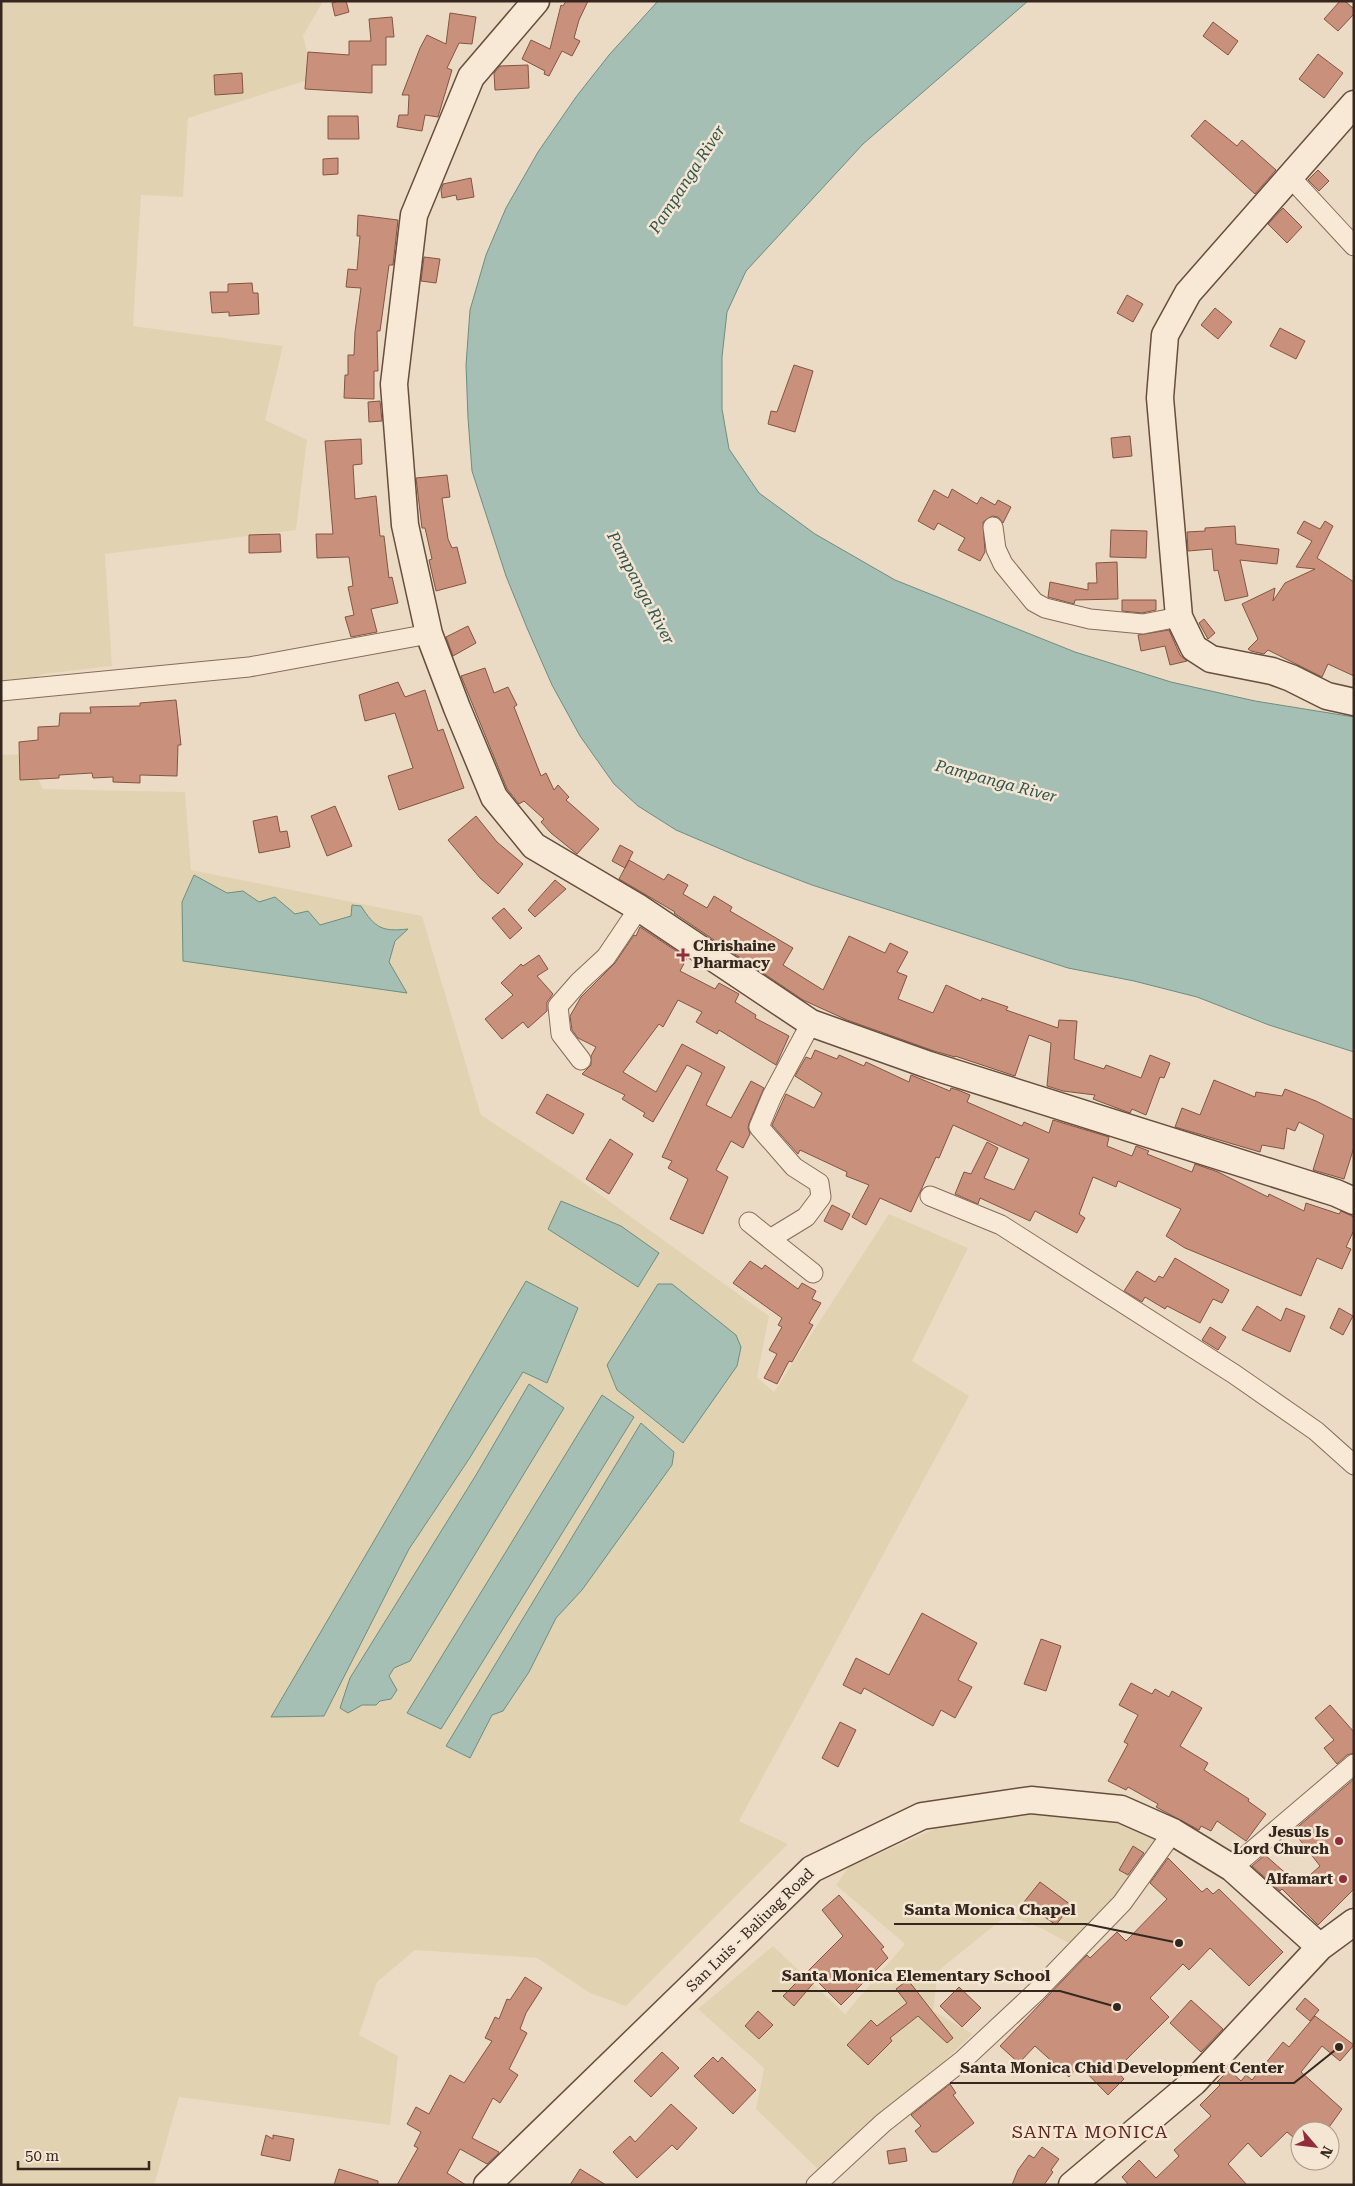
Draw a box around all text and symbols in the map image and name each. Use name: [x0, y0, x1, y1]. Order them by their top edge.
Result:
water label: Pampanga River: [644, 121, 729, 237]
water label: Pampanga River: [603, 527, 679, 648]
water label: Pampanga River: [932, 755, 1059, 806]
place label: Chrishaine Pharmacy: [693, 937, 776, 972]
marker: Chrishaine Pharmacy: [677, 949, 689, 961]
place label: Jesus Is Lord Church: [1233, 1823, 1329, 1858]
marker: Jesus Is Lord Church: [1333, 1835, 1345, 1847]
street label: San Luis - Baliuag Road: [683, 1864, 818, 1996]
place label: Alfamart: [1266, 1870, 1333, 1888]
marker: Alfamart: [1337, 1873, 1349, 1885]
callout: Santa Monica Chapel: [894, 1893, 1086, 1924]
text: Santa Monica Chapel: [904, 1900, 1076, 1919]
callout: Santa Monica Elementary School: [772, 1960, 1060, 1991]
text: Santa Monica Elementary School: [782, 1966, 1051, 1985]
callout: Santa Monica Chid Development Center: [950, 2052, 1294, 2083]
text: Santa Monica Chid Development Center: [960, 2058, 1284, 2077]
district label: SANTA MONICA: [1012, 2121, 1168, 2142]
north arrow: [1290, 2121, 1340, 2171]
scale bar: [18, 2138, 149, 2170]
text: N: [1317, 2144, 1336, 2161]
text: 50 m: [25, 2147, 60, 2165]

